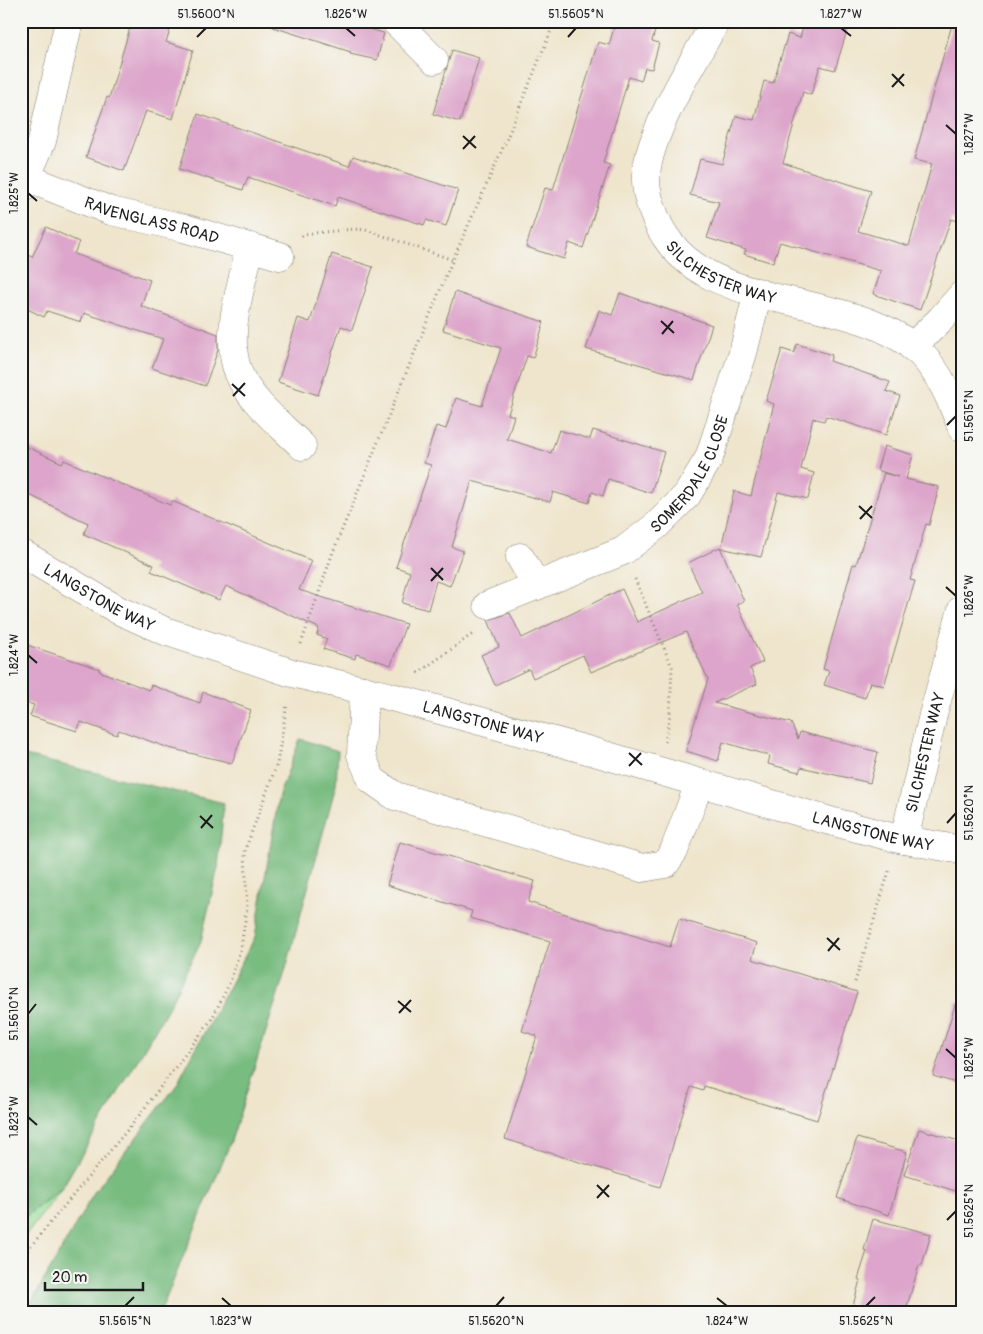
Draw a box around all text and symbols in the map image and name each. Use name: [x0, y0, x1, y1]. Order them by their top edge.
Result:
text: 51.5600°N: [177, 7, 235, 22]
text: 1.826°W: [325, 7, 367, 22]
text: 51.5605°N: [548, 7, 604, 22]
text: 1.827°W: [820, 7, 862, 22]
text: 1.827°W: [962, 113, 977, 155]
text: 1.825°W: [7, 172, 22, 214]
street label: RAVENGLASS ROAD: [81, 193, 221, 249]
street label: SILCHESTER WAY: [661, 237, 778, 309]
text: 51.5615°N: [962, 390, 977, 442]
street label: SOMERDALE CLOSE: [646, 413, 733, 538]
street label: LANGSTONE WAY: [39, 559, 158, 636]
text: 1.826°W: [962, 575, 977, 617]
text: 1.824°W: [7, 634, 22, 676]
street label: SILCHESTER WAY: [902, 690, 950, 815]
street label: LANGSTONE WAY: [420, 697, 545, 749]
text: 51.5620°N: [962, 785, 977, 841]
street label: LANGSTONE WAY: [810, 807, 935, 856]
text: 51.5610°N: [7, 987, 22, 1041]
text: 1.825°W: [962, 1037, 977, 1079]
text: 1.823°W: [7, 1096, 22, 1138]
text: 51.5625°N: [962, 1184, 977, 1238]
scale bar: [45, 1259, 142, 1291]
text: 20 m: [52, 1268, 87, 1287]
text: 51.5615°N: [99, 1314, 151, 1329]
text: 1.823°W: [210, 1314, 252, 1329]
text: 51.5620°N: [468, 1314, 524, 1329]
text: 1.824°W: [706, 1314, 748, 1329]
text: 51.5625°N: [839, 1314, 893, 1329]

